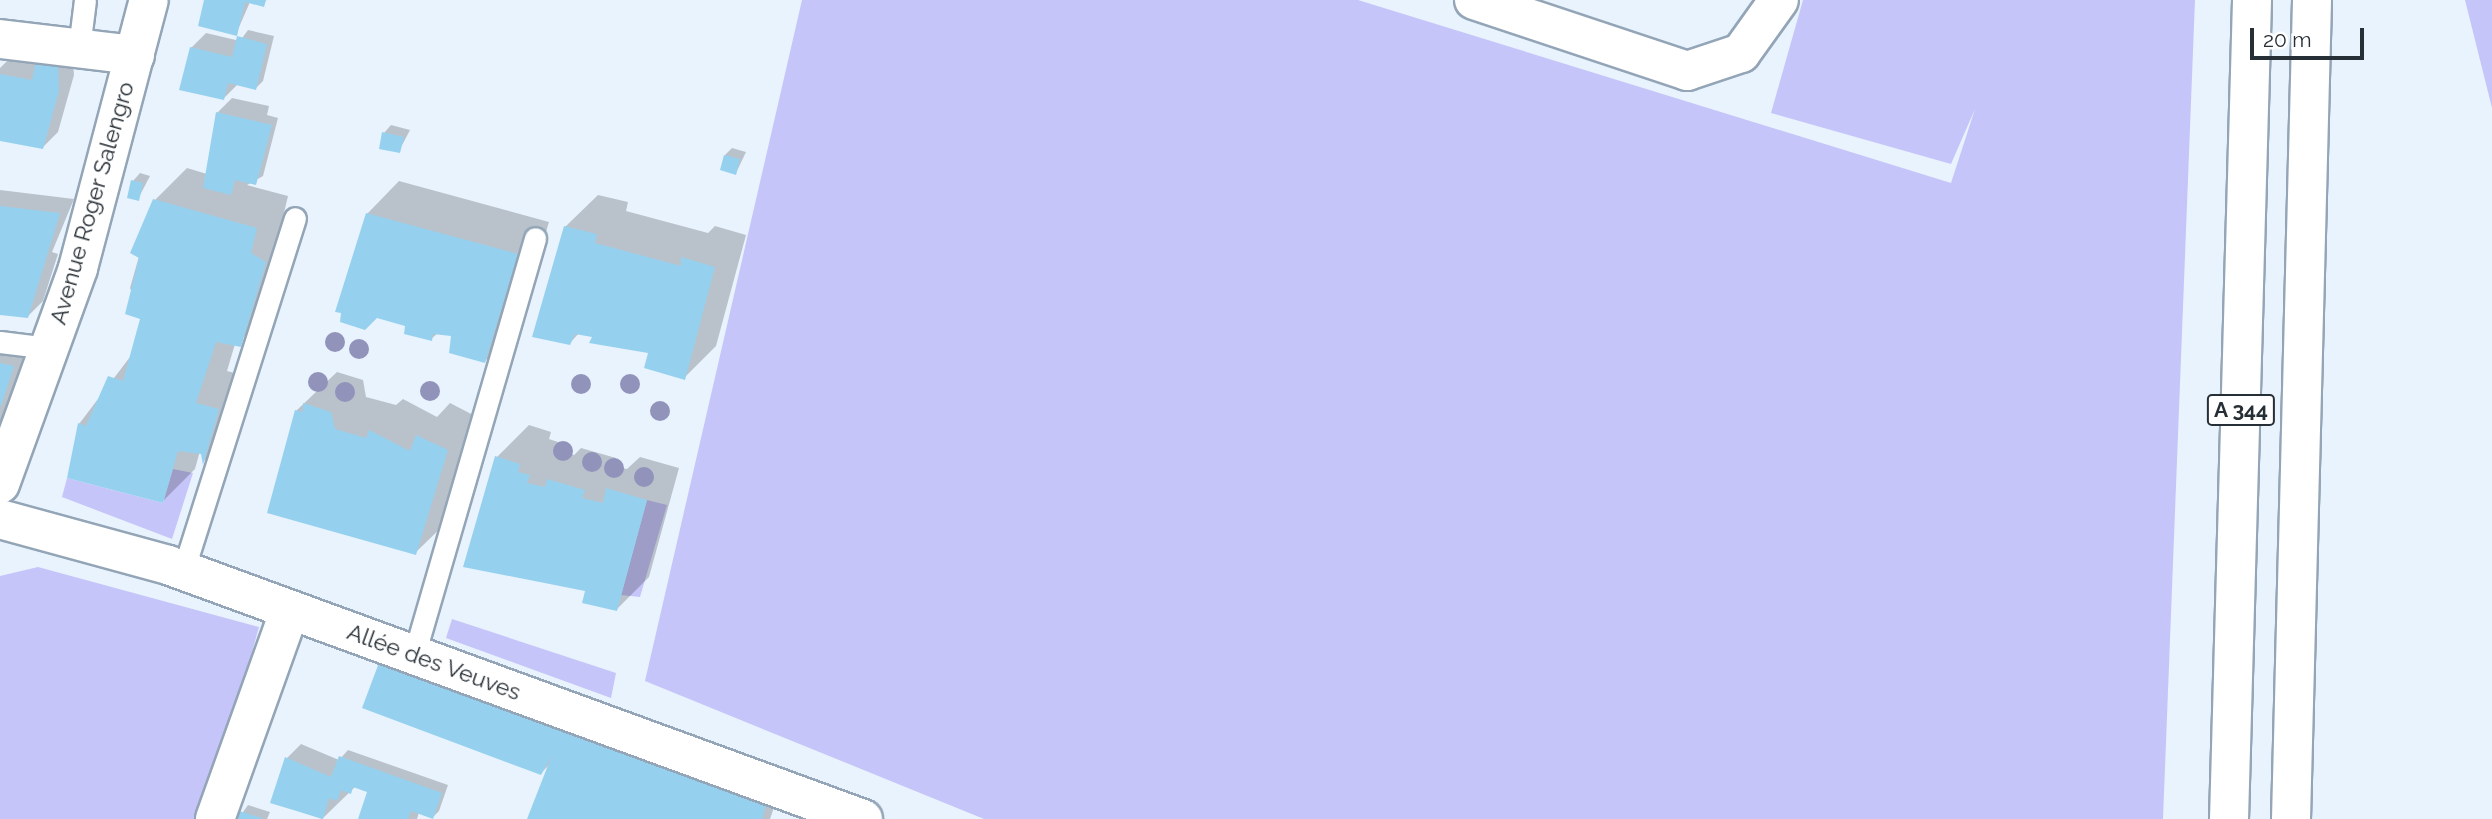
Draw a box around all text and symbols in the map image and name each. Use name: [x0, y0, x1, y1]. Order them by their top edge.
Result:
scale bar: [2254, 14, 2368, 58]
text: 20 m: [2263, 27, 2311, 52]
street label: Avenue Roger Salengro: [44, 78, 140, 328]
road number: A 344: [2206, 392, 2276, 428]
street label: Allée des Veuves: [343, 618, 525, 706]

